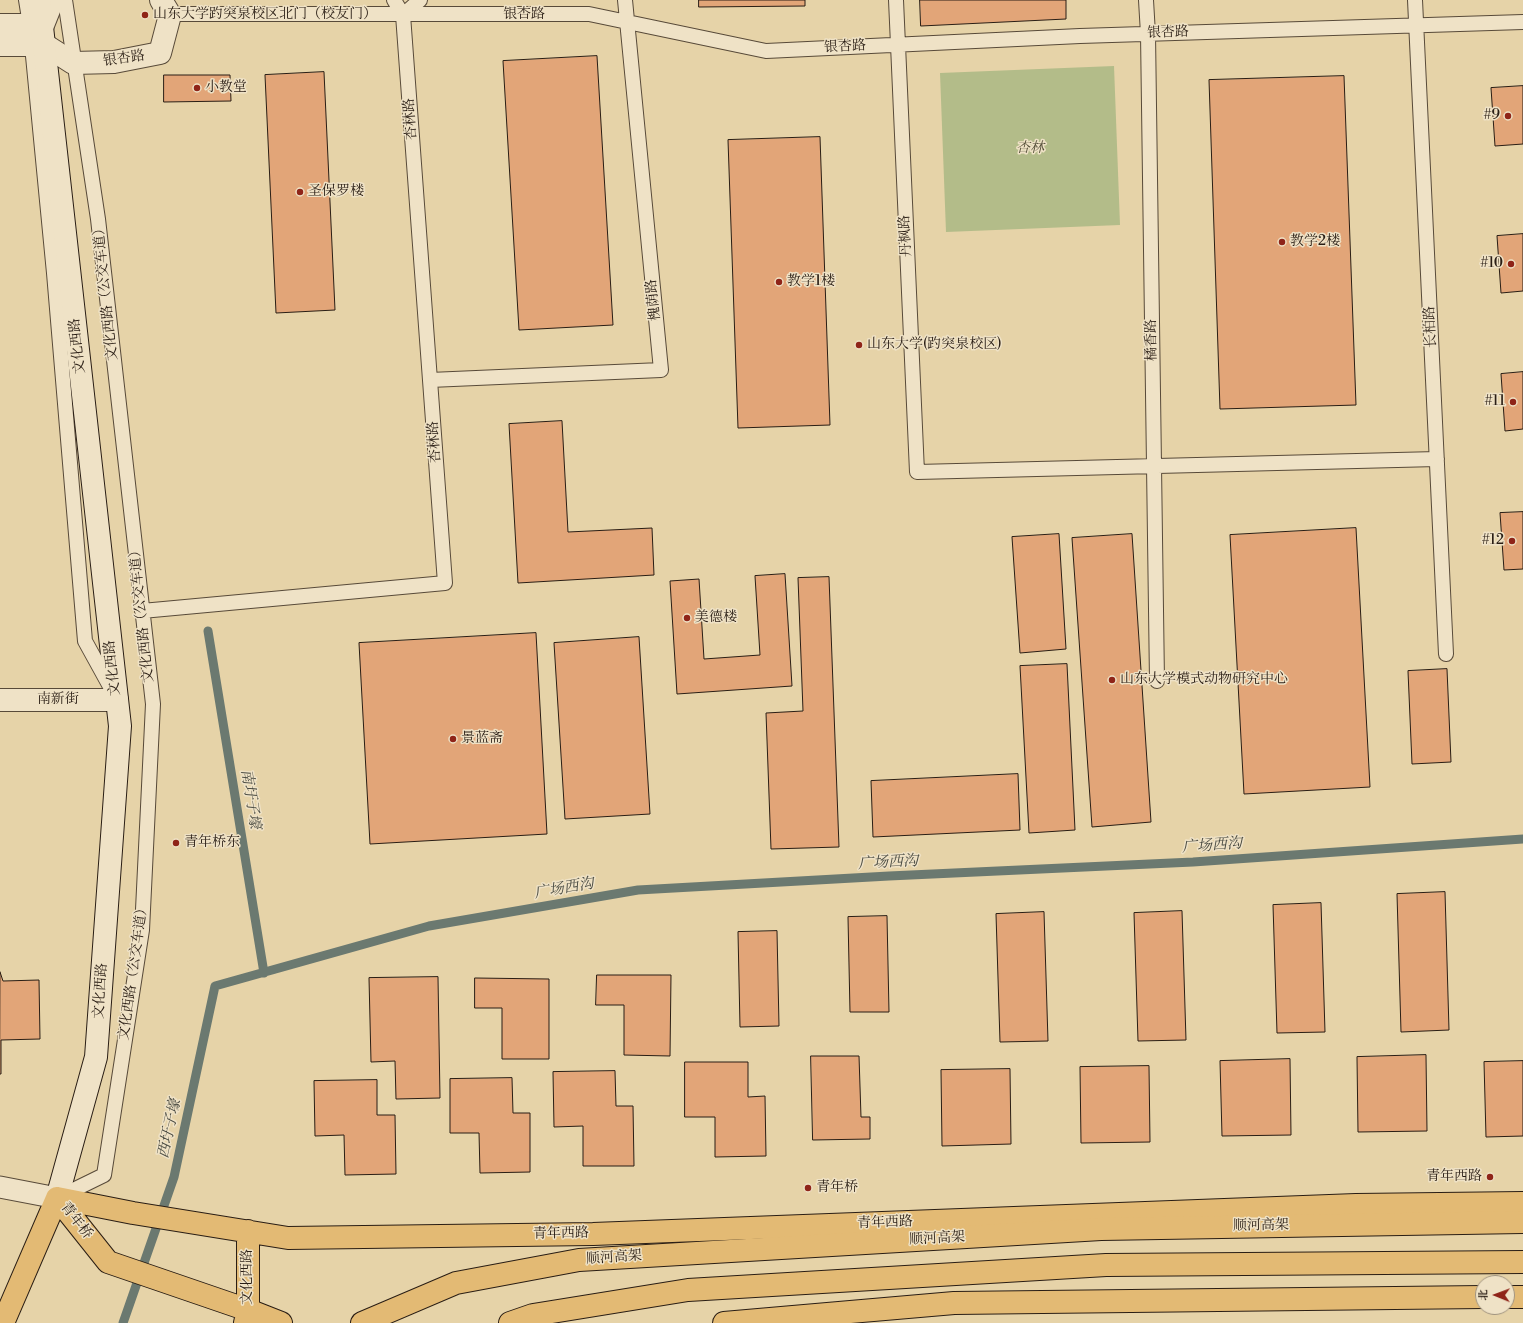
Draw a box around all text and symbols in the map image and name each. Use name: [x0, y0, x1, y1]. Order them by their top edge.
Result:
place label: 山东大学趵突泉校区北门（校友门）: [153, 7, 377, 23]
street label: 银杏路: [503, 7, 545, 23]
marker: 山东大学趵突泉校区北门（校友门）: [140, 10, 150, 20]
street label: 银杏路: [1147, 24, 1189, 42]
street label: 银杏路: [824, 38, 866, 56]
street label: 银杏路: [102, 48, 146, 70]
place label: 小教堂: [205, 80, 247, 96]
marker: 小教堂: [192, 83, 202, 93]
street label: 杏林路: [401, 97, 421, 141]
place label: #9: [1484, 108, 1500, 124]
marker: #9: [1503, 111, 1513, 121]
park label: 杏林: [1016, 141, 1044, 157]
place label: 圣保罗楼: [308, 184, 364, 200]
marker: 圣保罗楼: [295, 187, 305, 197]
street label: 丹枫路: [897, 215, 915, 257]
street label: 文化西路（公交车道）: [90, 221, 122, 361]
place label: 教学2楼: [1290, 234, 1340, 250]
marker: 教学2楼: [1277, 237, 1287, 247]
place label: #10: [1480, 256, 1503, 272]
marker: #10: [1506, 259, 1516, 269]
place label: 教学1楼: [787, 274, 835, 290]
marker: 教学1楼: [774, 277, 784, 287]
street label: 槐荫路: [643, 278, 665, 322]
street label: 长柏路: [1422, 306, 1440, 348]
street label: 文化西路: [67, 317, 89, 375]
street label: 橘香路: [1143, 319, 1161, 361]
place label: 山东大学(趵突泉校区): [867, 337, 1002, 353]
marker: 山东大学(趵突泉校区): [854, 340, 864, 350]
place label: #11: [1485, 394, 1505, 410]
marker: #11: [1508, 397, 1518, 407]
street label: 杏林路: [425, 420, 445, 464]
place label: #12: [1482, 533, 1504, 549]
marker: #12: [1507, 536, 1517, 546]
street label: 文化西路（公交车道）: [126, 543, 158, 683]
place label: 美德楼: [695, 610, 737, 626]
marker: 美德楼: [682, 613, 692, 623]
street label: 文化西路: [102, 639, 124, 697]
place label: 山东大学模式动物研究中心: [1120, 672, 1288, 688]
marker: 山东大学模式动物研究中心: [1107, 675, 1117, 685]
street label: 南新街: [37, 692, 79, 708]
place label: 景蓝斋: [461, 731, 503, 747]
marker: 景蓝斋: [448, 734, 458, 744]
water label: 南圩子壕: [236, 768, 264, 830]
place label: 青年桥东: [184, 835, 240, 851]
water label: 广场西沟: [1181, 835, 1243, 857]
marker: 青年桥东: [171, 838, 181, 848]
water label: 广场西沟: [858, 852, 918, 874]
water label: 广场西沟: [533, 875, 595, 903]
street label: 文化西路（公交车道）: [116, 901, 152, 1041]
street label: 文化西路: [91, 962, 111, 1020]
water label: 西圩子壕: [155, 1098, 185, 1160]
place label: 青年西路: [1426, 1169, 1482, 1185]
marker: 青年西路: [1485, 1172, 1495, 1182]
place label: 青年桥: [816, 1180, 858, 1196]
marker: 青年桥: [803, 1183, 813, 1193]
street label: 青年桥: [56, 1199, 96, 1243]
street label: 青年西路: [857, 1214, 913, 1232]
street label: 顺河高架: [1233, 1217, 1289, 1235]
street label: 青年西路: [533, 1225, 589, 1243]
street label: 顺河高架: [909, 1229, 965, 1249]
street label: 顺河高架: [585, 1248, 643, 1268]
street label: 文化西路: [240, 1249, 256, 1305]
north arrow: [1475, 1275, 1515, 1315]
text: 北: [1477, 1289, 1491, 1300]

